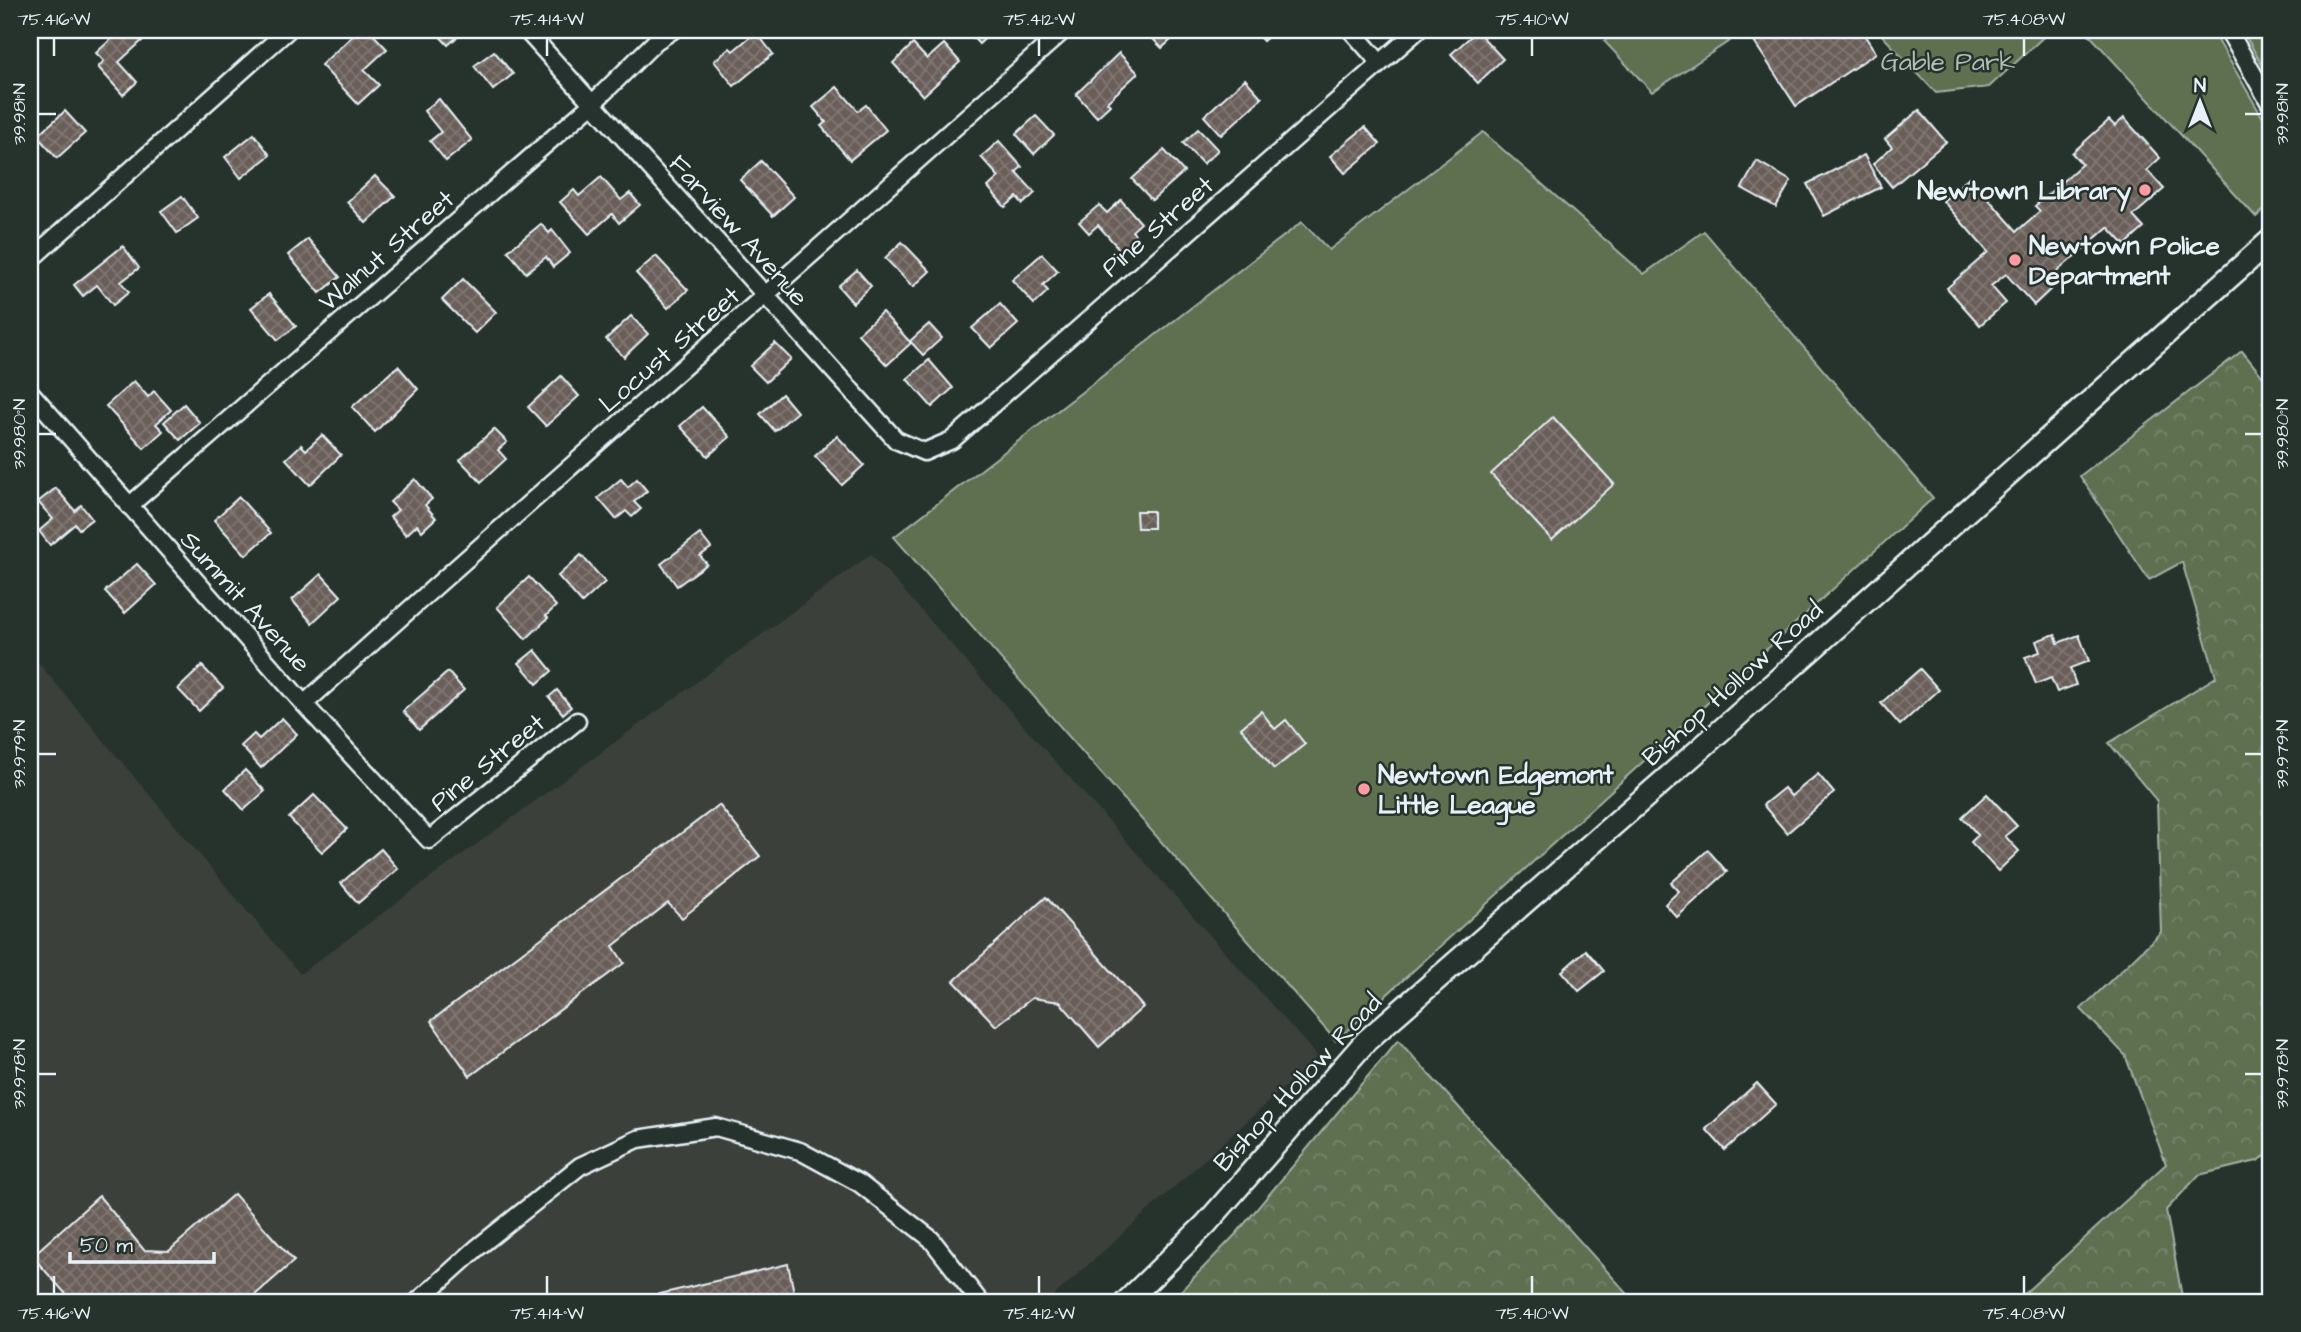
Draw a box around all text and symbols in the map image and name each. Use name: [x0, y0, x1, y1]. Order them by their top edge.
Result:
text: 75.416°W: [17, 7, 91, 32]
text: 75.414°W: [510, 7, 584, 32]
text: 75.412°W: [1003, 7, 1075, 32]
text: 75.410°W: [1495, 7, 1569, 32]
text: 75.408°W: [1983, 7, 2065, 32]
park label: Gable Park: [1881, 44, 2015, 80]
north arrow: [2164, 66, 2234, 136]
text: N: [2194, 73, 2206, 100]
text: 39.981°N: [7, 83, 32, 145]
text: 39.981°N: [2270, 83, 2295, 145]
street label: Farview Avenue: [660, 147, 816, 314]
street label: Pine Street: [1094, 168, 1222, 286]
place label: Newtown Library: [1917, 173, 2132, 212]
street label: Walnut Street: [311, 181, 463, 320]
marker: Newtown Library: [2137, 182, 2153, 198]
place label: Newtown Police Department: [2029, 228, 2220, 294]
marker: Newtown Police Department: [2007, 252, 2023, 268]
street label: Locust Street: [591, 278, 748, 421]
text: 39.980°N: [7, 399, 32, 469]
text: 39.980°N: [2270, 399, 2295, 469]
street label: Summit Avenue: [172, 523, 319, 680]
street label: Bishop Hollow Road: [1634, 593, 1831, 775]
street label: Pine Street: [423, 705, 553, 820]
text: 39.979°N: [7, 720, 32, 788]
text: 39.979°N: [2270, 720, 2295, 788]
place label: Newtown Edgemont Little League: [1378, 757, 1614, 826]
marker: Newtown Edgemont Little League: [1356, 781, 1372, 797]
street label: Bishop Hollow Road: [1205, 986, 1390, 1180]
text: 39.978°N: [7, 1039, 32, 1109]
text: 39.978°N: [2270, 1039, 2295, 1109]
scale bar: [70, 1220, 214, 1264]
text: 50 m: [80, 1231, 134, 1260]
text: 75.416°W: [17, 1301, 91, 1326]
text: 75.414°W: [510, 1301, 584, 1326]
text: 75.412°W: [1003, 1301, 1075, 1326]
text: 75.410°W: [1495, 1301, 1569, 1326]
text: 75.408°W: [1983, 1301, 2065, 1326]

